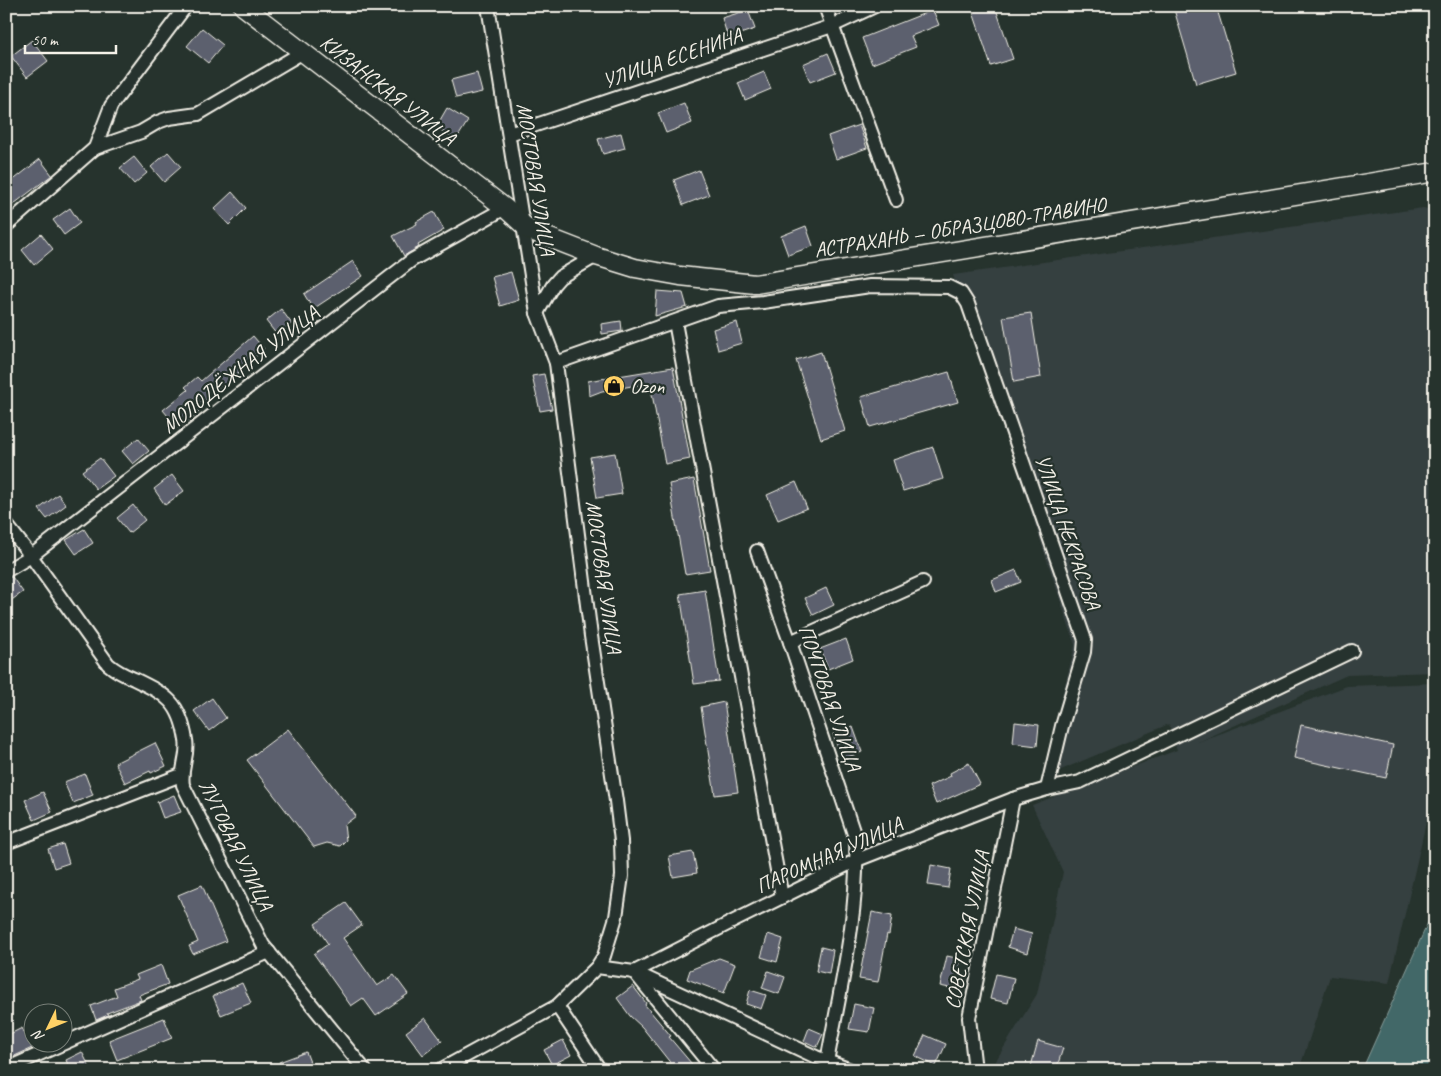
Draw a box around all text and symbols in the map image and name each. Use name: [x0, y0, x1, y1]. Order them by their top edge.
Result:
scale bar: [25, 22, 116, 54]
street label: УЛИЦА ЕСЕНИНА: [599, 22, 746, 94]
street label: КИЗАНСКАЯ УЛИЦА: [315, 29, 462, 152]
text: 50 m: [32, 31, 59, 50]
street label: МОСТОВАЯ УЛИЦА: [511, 101, 561, 258]
street label: АСТРАХАНЬ — ОБРАЗЦОВО-ТРАВИНО: [812, 191, 1110, 263]
street label: МОЛОДЁЖНАЯ УЛИЦА: [156, 299, 324, 438]
place label: Ozon: [630, 373, 665, 399]
shop icon: Ozon: [602, 374, 626, 398]
street label: УЛИЦА НЕКРАСОВА: [1029, 451, 1107, 614]
street label: МОСТОВАЯ УЛИЦА: [580, 499, 628, 656]
street label: ПОЧТОВАЯ УЛИЦА: [793, 622, 868, 776]
street label: ЛУГОВАЯ УЛИЦА: [193, 775, 279, 916]
street label: ПАРОМНАЯ УЛИЦА: [752, 810, 908, 899]
street label: СОВЕТСКАЯ УЛИЦА: [939, 848, 995, 1011]
north arrow: [22, 1004, 72, 1054]
text: N: [28, 1026, 48, 1045]

